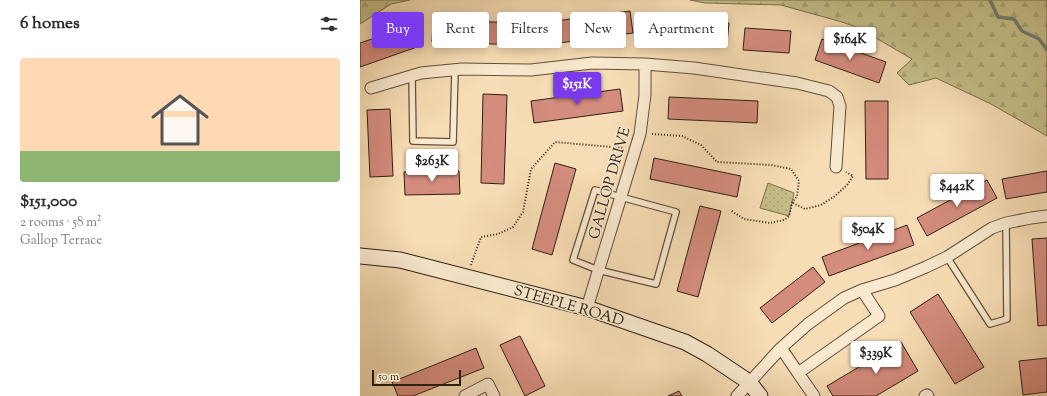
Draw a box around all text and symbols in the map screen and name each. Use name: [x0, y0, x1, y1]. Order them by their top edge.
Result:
text: 6 homes: [20, 12, 80, 36]
chip: Buy: [372, 12, 424, 48]
chip: Rent: [432, 12, 489, 48]
chip: Filters: [497, 12, 562, 48]
chip: New: [570, 12, 626, 48]
chip: Apartment: [634, 12, 728, 48]
icon: filters: [318, 13, 340, 35]
pin: $164K: [822, 27, 878, 61]
text: $164K: [833, 31, 867, 49]
pin: $151K: [549, 72, 605, 106]
text: $151K: [562, 76, 592, 94]
icon: home: [144, 84, 216, 156]
street label: GALLOP DRIVE: [584, 125, 636, 242]
pin: $263K: [404, 149, 460, 183]
text: $263K: [415, 153, 449, 171]
pin: $442K: [929, 174, 985, 208]
text: $442K: [939, 178, 975, 196]
text: $151,000: [20, 190, 77, 214]
text: 2 rooms · 58 m²: [20, 214, 101, 232]
pin: $504K: [840, 217, 896, 251]
text: $504K: [851, 221, 885, 239]
text: Gallop Terrace: [20, 232, 102, 250]
street label: STEEPLE ROAD: [511, 281, 626, 332]
pin: $339K: [848, 341, 904, 375]
text: $339K: [859, 345, 893, 363]
scale bar: [372, 368, 461, 387]
text: 50 m: [378, 369, 399, 385]

